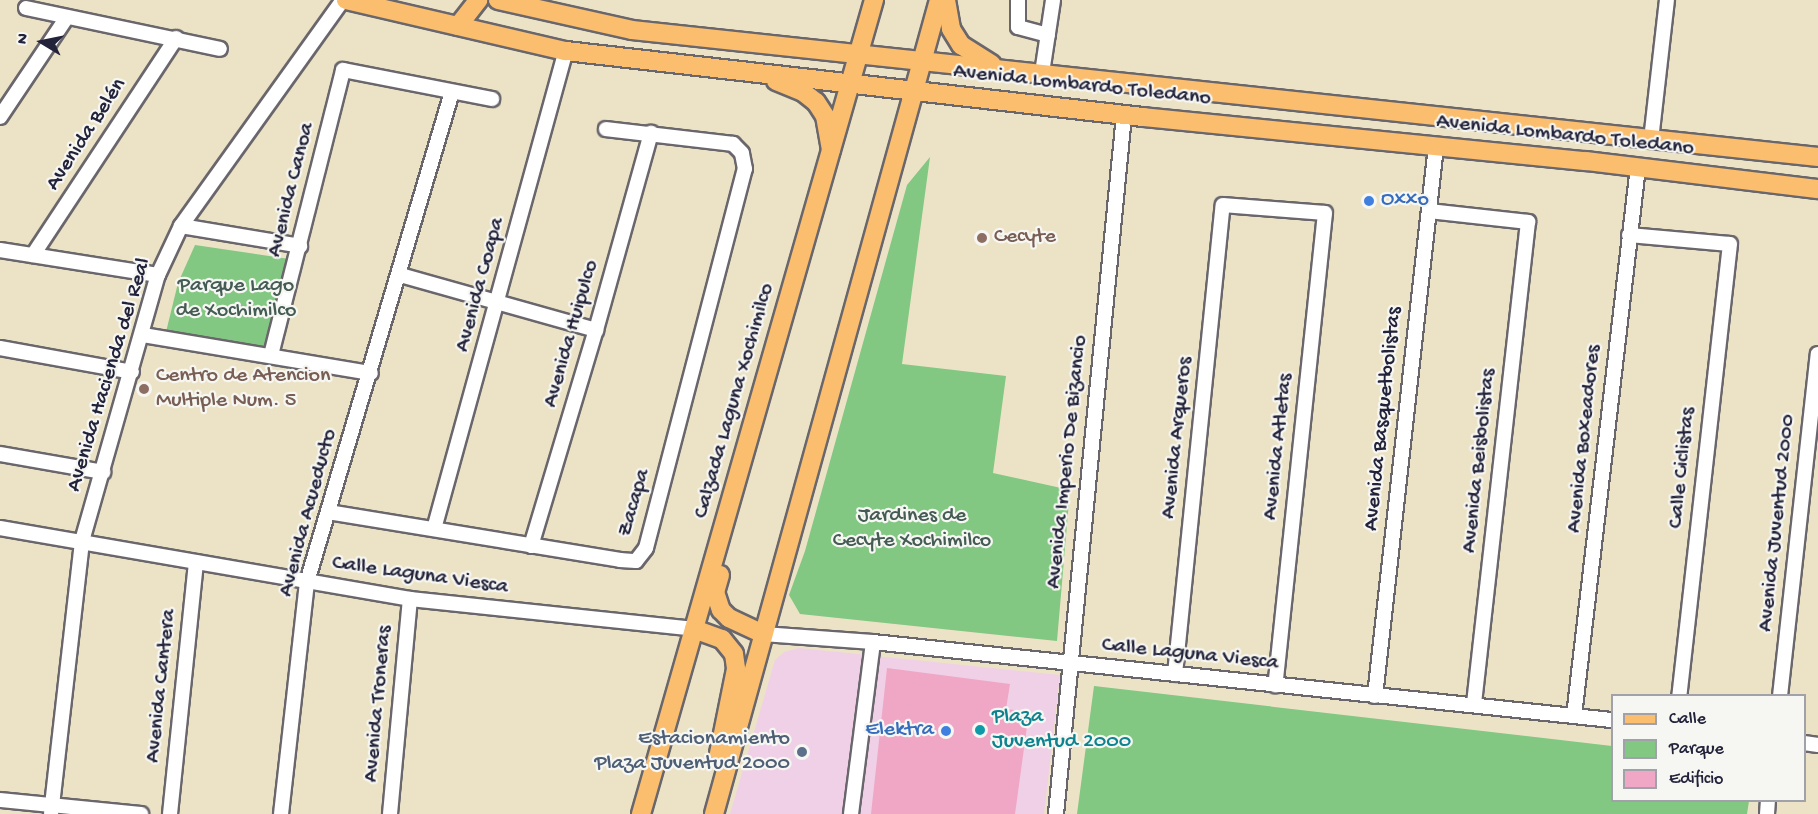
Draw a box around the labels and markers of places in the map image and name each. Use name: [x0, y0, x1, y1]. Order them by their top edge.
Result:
place label: Oxxo: [1381, 188, 1429, 214]
marker: Oxxo: [1362, 194, 1376, 208]
place label: Cecyte: [994, 225, 1056, 251]
marker: Cecyte: [975, 231, 989, 245]
place label: Centro de Atencion Multiple Num. 5: [156, 363, 330, 414]
marker: Centro de Atencion Multiple Num. 5: [137, 382, 151, 396]
place label: Plaza Juventud 2000: [992, 704, 1131, 756]
place label: Elektra: [865, 718, 934, 744]
marker: Plaza Juventud 2000: [973, 723, 987, 737]
marker: Elektra: [939, 724, 953, 738]
place label: Estacionamiento Plaza Juventud 2000: [595, 726, 790, 778]
marker: Estacionamiento Plaza Juventud 2000: [795, 745, 809, 759]

